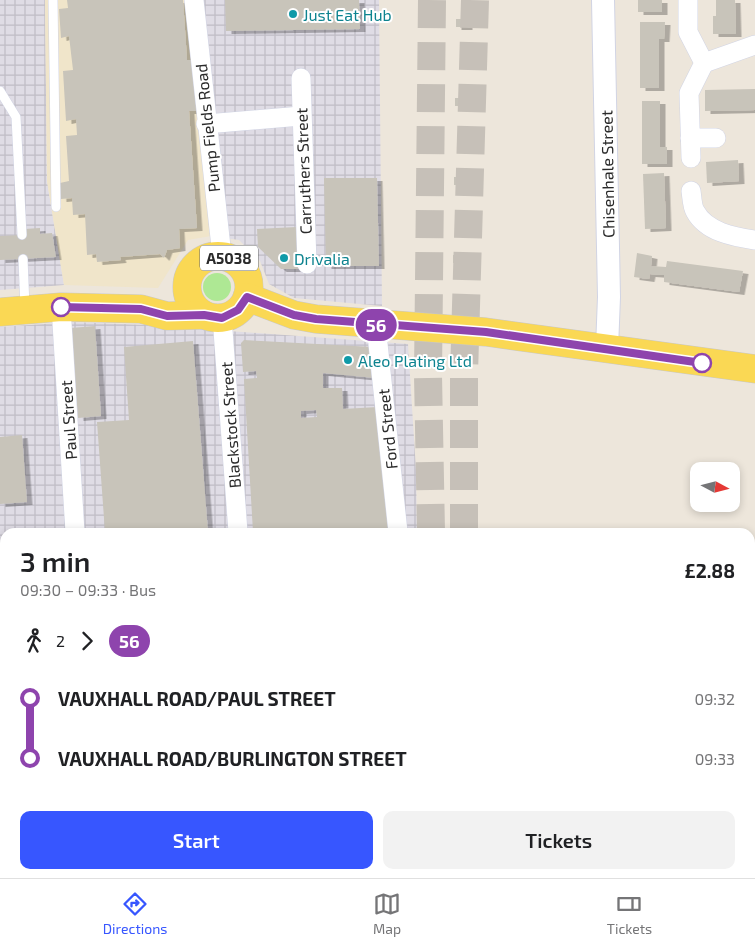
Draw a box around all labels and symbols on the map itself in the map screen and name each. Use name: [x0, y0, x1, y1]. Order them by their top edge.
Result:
place label: Just Eat Hub: [303, 5, 392, 24]
marker: Just Eat Hub: [287, 8, 299, 20]
street label: Pump Fields Road: [191, 63, 223, 193]
street label: Carruthers Street: [291, 107, 315, 235]
street label: Chisenhale Street: [596, 110, 618, 238]
road number: A5038: [200, 246, 258, 270]
place label: Drivalia: [294, 249, 350, 268]
marker: Drivalia: [278, 252, 290, 264]
unlabelled marker: [51, 297, 71, 317]
line badge: 56: [354, 309, 398, 341]
place label: Aleo Plating Ltd: [358, 351, 472, 370]
unlabelled marker: [692, 353, 712, 373]
marker: Aleo Plating Ltd: [342, 354, 354, 366]
street label: Blackstock Street: [216, 361, 244, 489]
street label: Paul Street: [56, 380, 80, 460]
street label: Ford Street: [373, 388, 401, 470]
north arrow: [690, 462, 740, 512]

